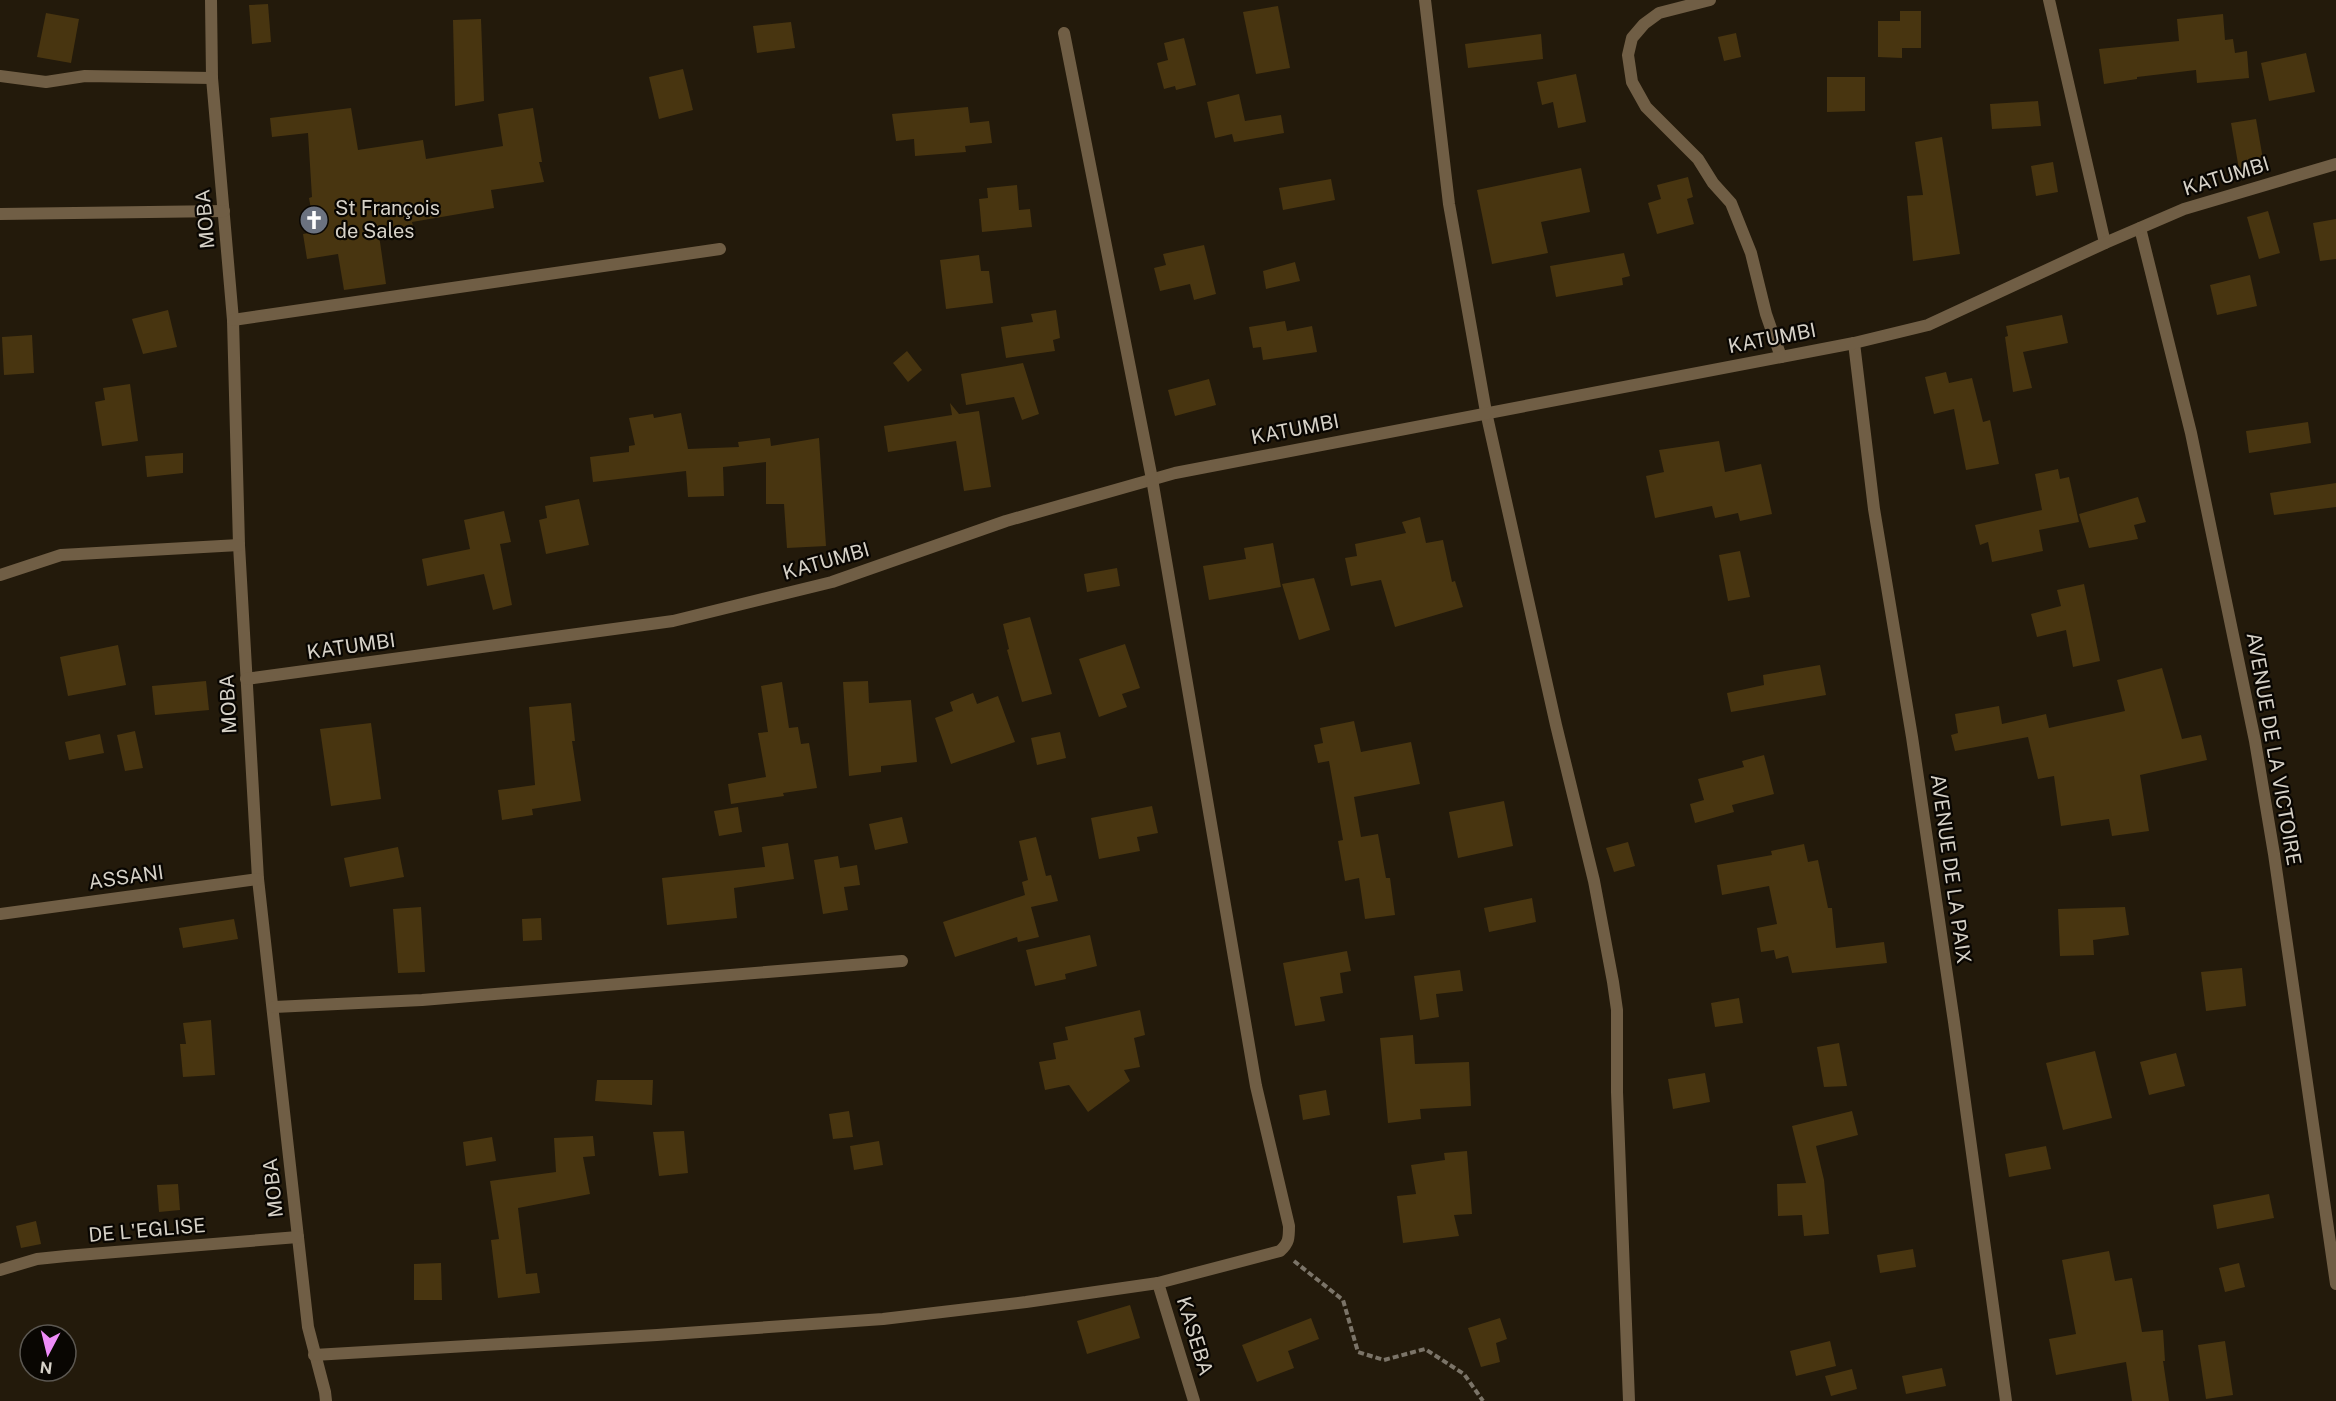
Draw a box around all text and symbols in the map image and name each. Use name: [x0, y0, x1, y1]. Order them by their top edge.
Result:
street label: KATUMBI: [2180, 151, 2272, 201]
street label: MOBA: [190, 188, 220, 250]
place label: St François de Sales: [335, 196, 440, 243]
church icon: St François de Sales: [298, 204, 330, 236]
street label: KATUMBI: [1726, 318, 1818, 358]
street label: KATUMBI: [1249, 409, 1341, 449]
street label: KATUMBI: [780, 537, 872, 585]
street label: KATUMBI: [305, 628, 397, 664]
street label: AVENUE DE LA VICTOIRE: [2242, 631, 2306, 867]
street label: MOBA: [214, 673, 242, 735]
street label: AVENUE DE LA PAIX: [1926, 773, 1976, 965]
street label: ASSANI: [87, 860, 165, 894]
street label: MOBA: [258, 1157, 288, 1219]
street label: DE L'EGLISE: [87, 1213, 207, 1247]
street label: KASEBA: [1172, 1294, 1218, 1378]
north arrow: [18, 1323, 78, 1383]
text: N: [39, 1357, 54, 1378]

